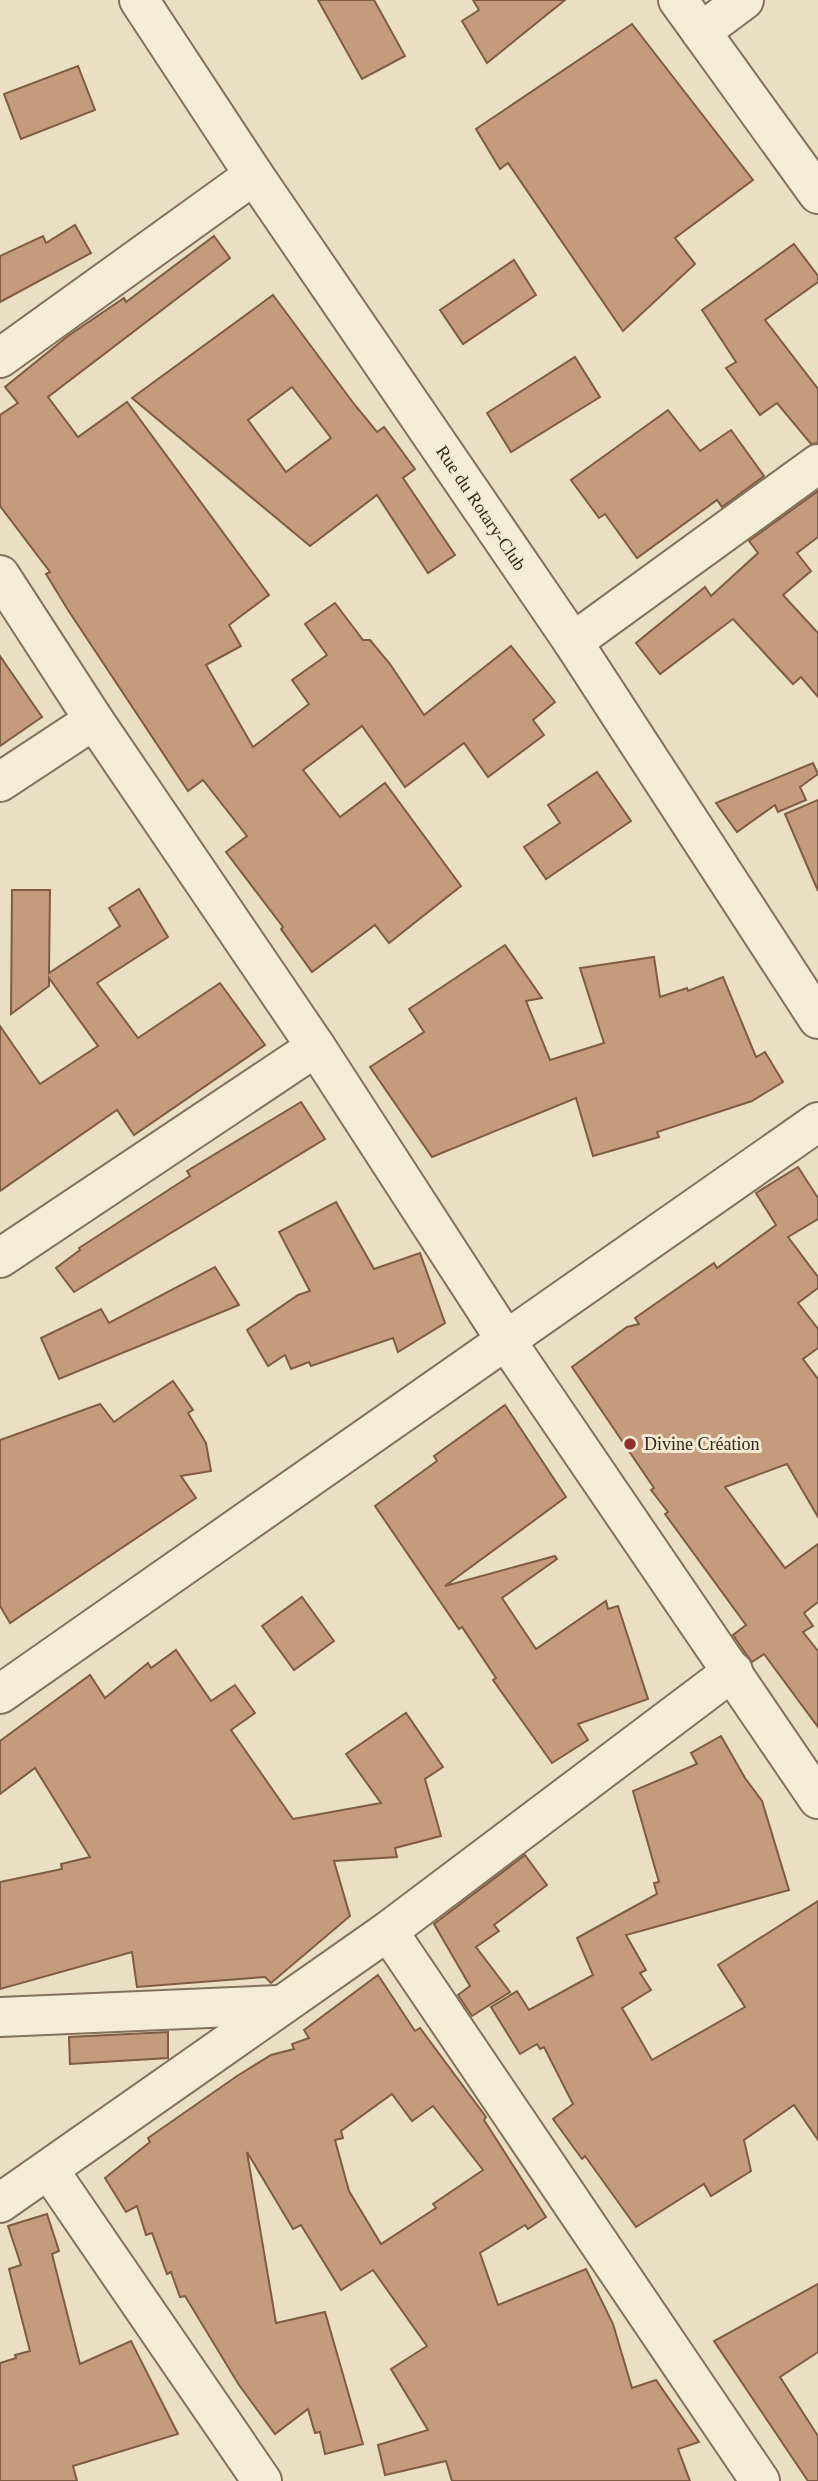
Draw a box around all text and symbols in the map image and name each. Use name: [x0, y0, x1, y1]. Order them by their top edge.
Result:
street label: Rue du Rotary-Club: [432, 442, 530, 574]
place label: Divine Création: [644, 1434, 759, 1454]
marker: Divine Création: [622, 1436, 638, 1452]

